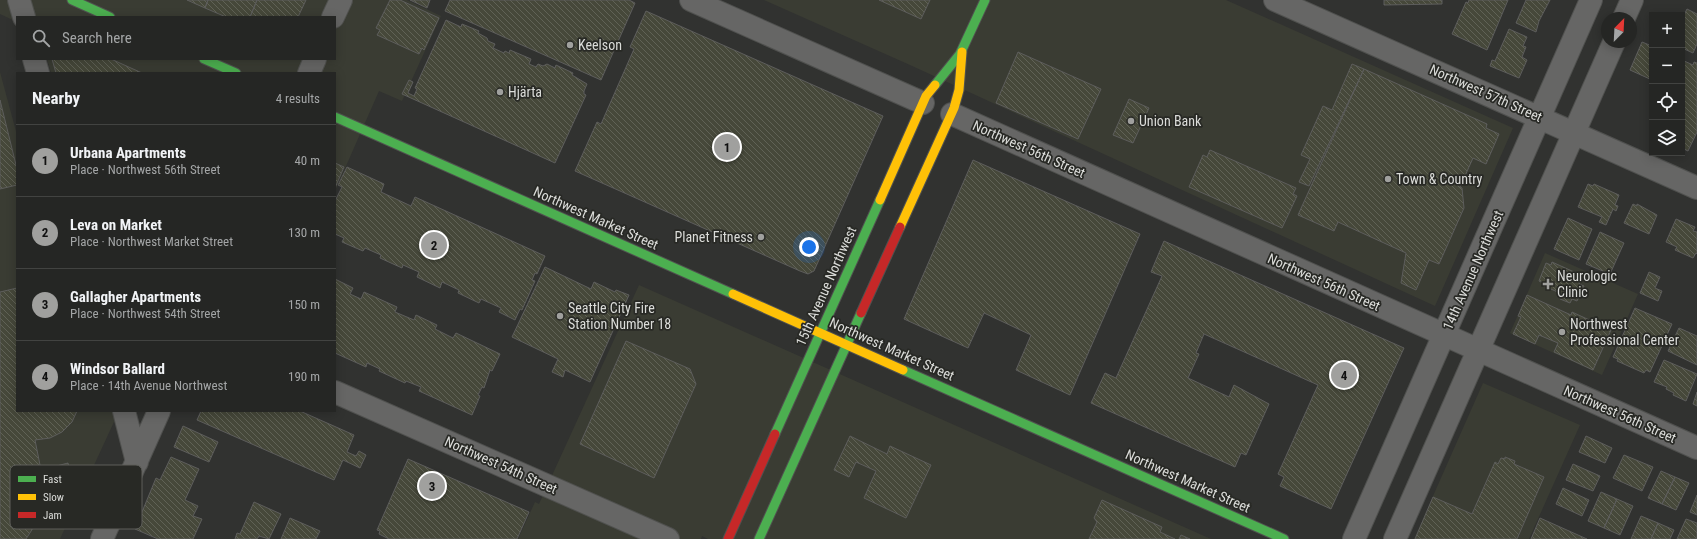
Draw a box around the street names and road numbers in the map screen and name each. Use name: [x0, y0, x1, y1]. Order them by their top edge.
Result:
street label: Northwest 57th Street: [1427, 61, 1545, 125]
street label: Northwest 56th Street: [970, 117, 1088, 181]
street label: Northwest Market Street: [531, 183, 661, 253]
street label: 14th Avenue Northwest: [1439, 208, 1507, 332]
street label: 15th Avenue Northwest: [792, 224, 860, 348]
street label: Northwest 56th Street: [1265, 250, 1383, 314]
street label: Northwest Market Street: [827, 314, 957, 384]
street label: Northwest 56th Street: [1561, 382, 1679, 446]
street label: Northwest 54th Street: [442, 433, 560, 497]
street label: Northwest Market Street: [1123, 446, 1253, 516]

